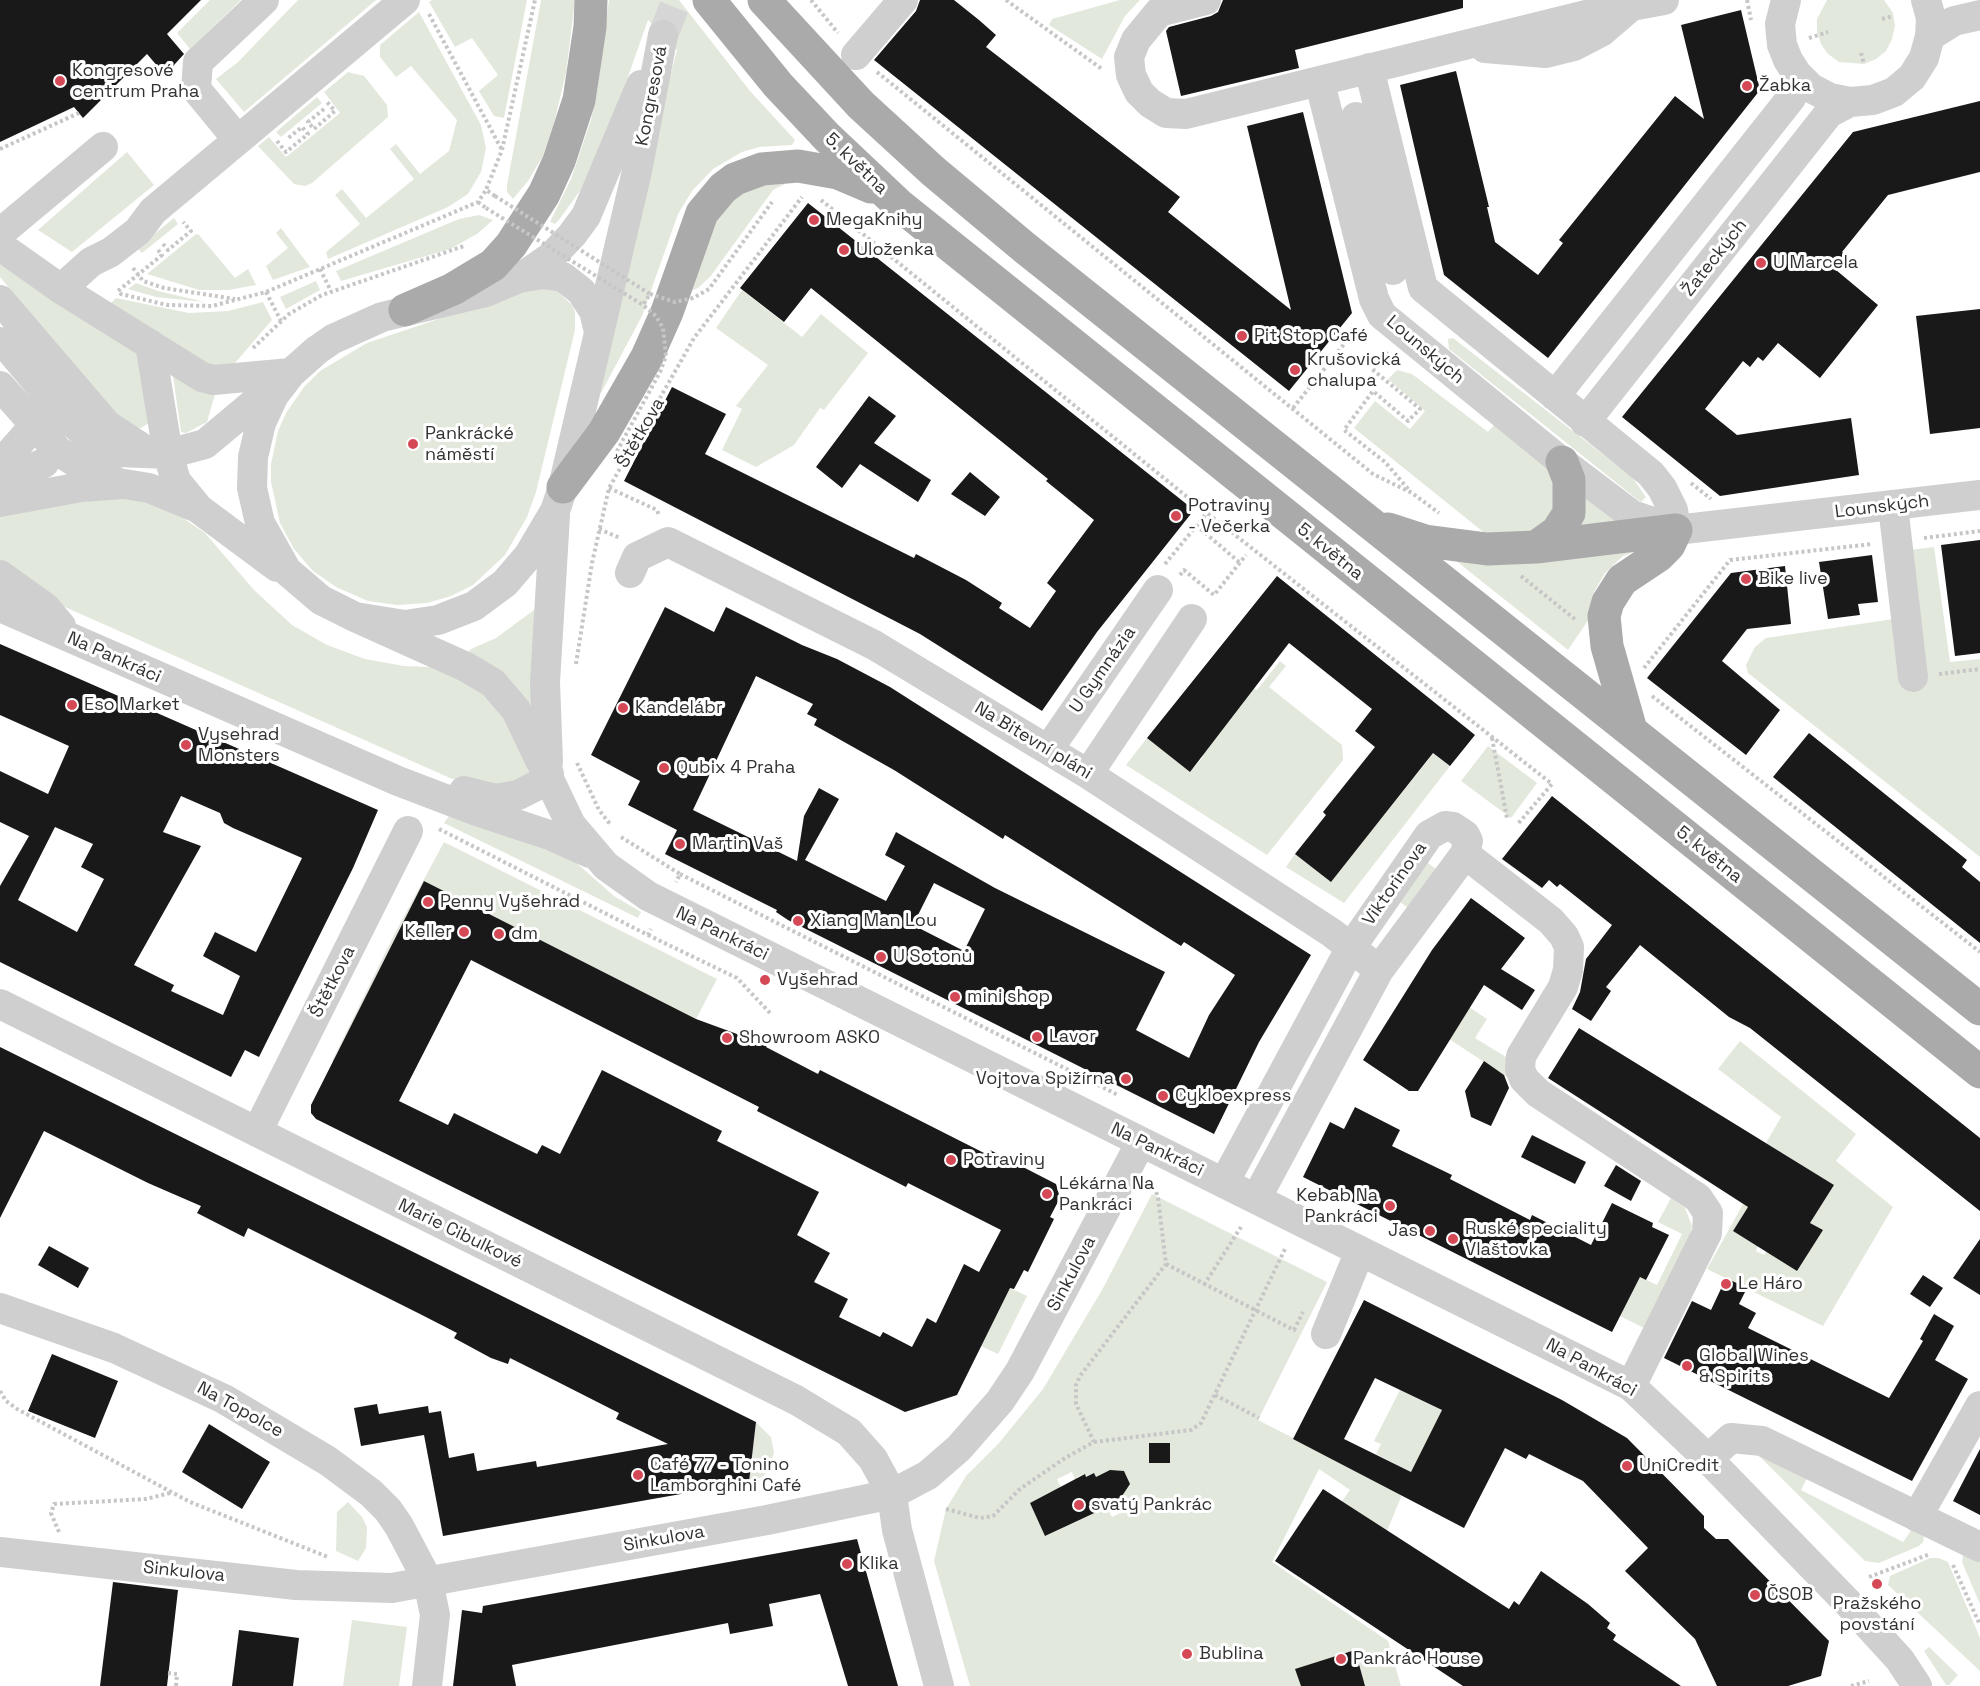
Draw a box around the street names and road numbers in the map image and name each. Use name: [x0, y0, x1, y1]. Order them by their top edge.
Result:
street label: Kongresová: [632, 44, 672, 148]
street label: 5. května: [820, 129, 892, 199]
street label: Žateckých: [1678, 215, 1752, 301]
street label: Lounských: [1382, 311, 1468, 389]
street label: Štětkova: [612, 394, 670, 472]
street label: Lounských: [1834, 490, 1930, 524]
street label: 5. května: [1293, 519, 1367, 585]
street label: U Gymnázia: [1065, 623, 1141, 717]
street label: Na Pankráci: [64, 628, 164, 688]
street label: Na Bitevní pláni: [970, 697, 1096, 785]
street label: 5. května: [1672, 822, 1746, 888]
street label: Viktorinova: [1358, 838, 1432, 930]
street label: Na Pankráci: [672, 902, 772, 966]
street label: Štětkova: [306, 943, 360, 1021]
street label: Na Pankráci: [1107, 1118, 1207, 1182]
street label: Marie Cibulkové: [394, 1195, 526, 1273]
street label: Sinkulova: [1043, 1233, 1101, 1315]
street label: Na Pankráci: [1542, 1334, 1640, 1402]
street label: Na Topolce: [193, 1377, 287, 1443]
street label: Sinkulova: [622, 1521, 706, 1557]
street label: Sinkulova: [142, 1557, 226, 1587]

